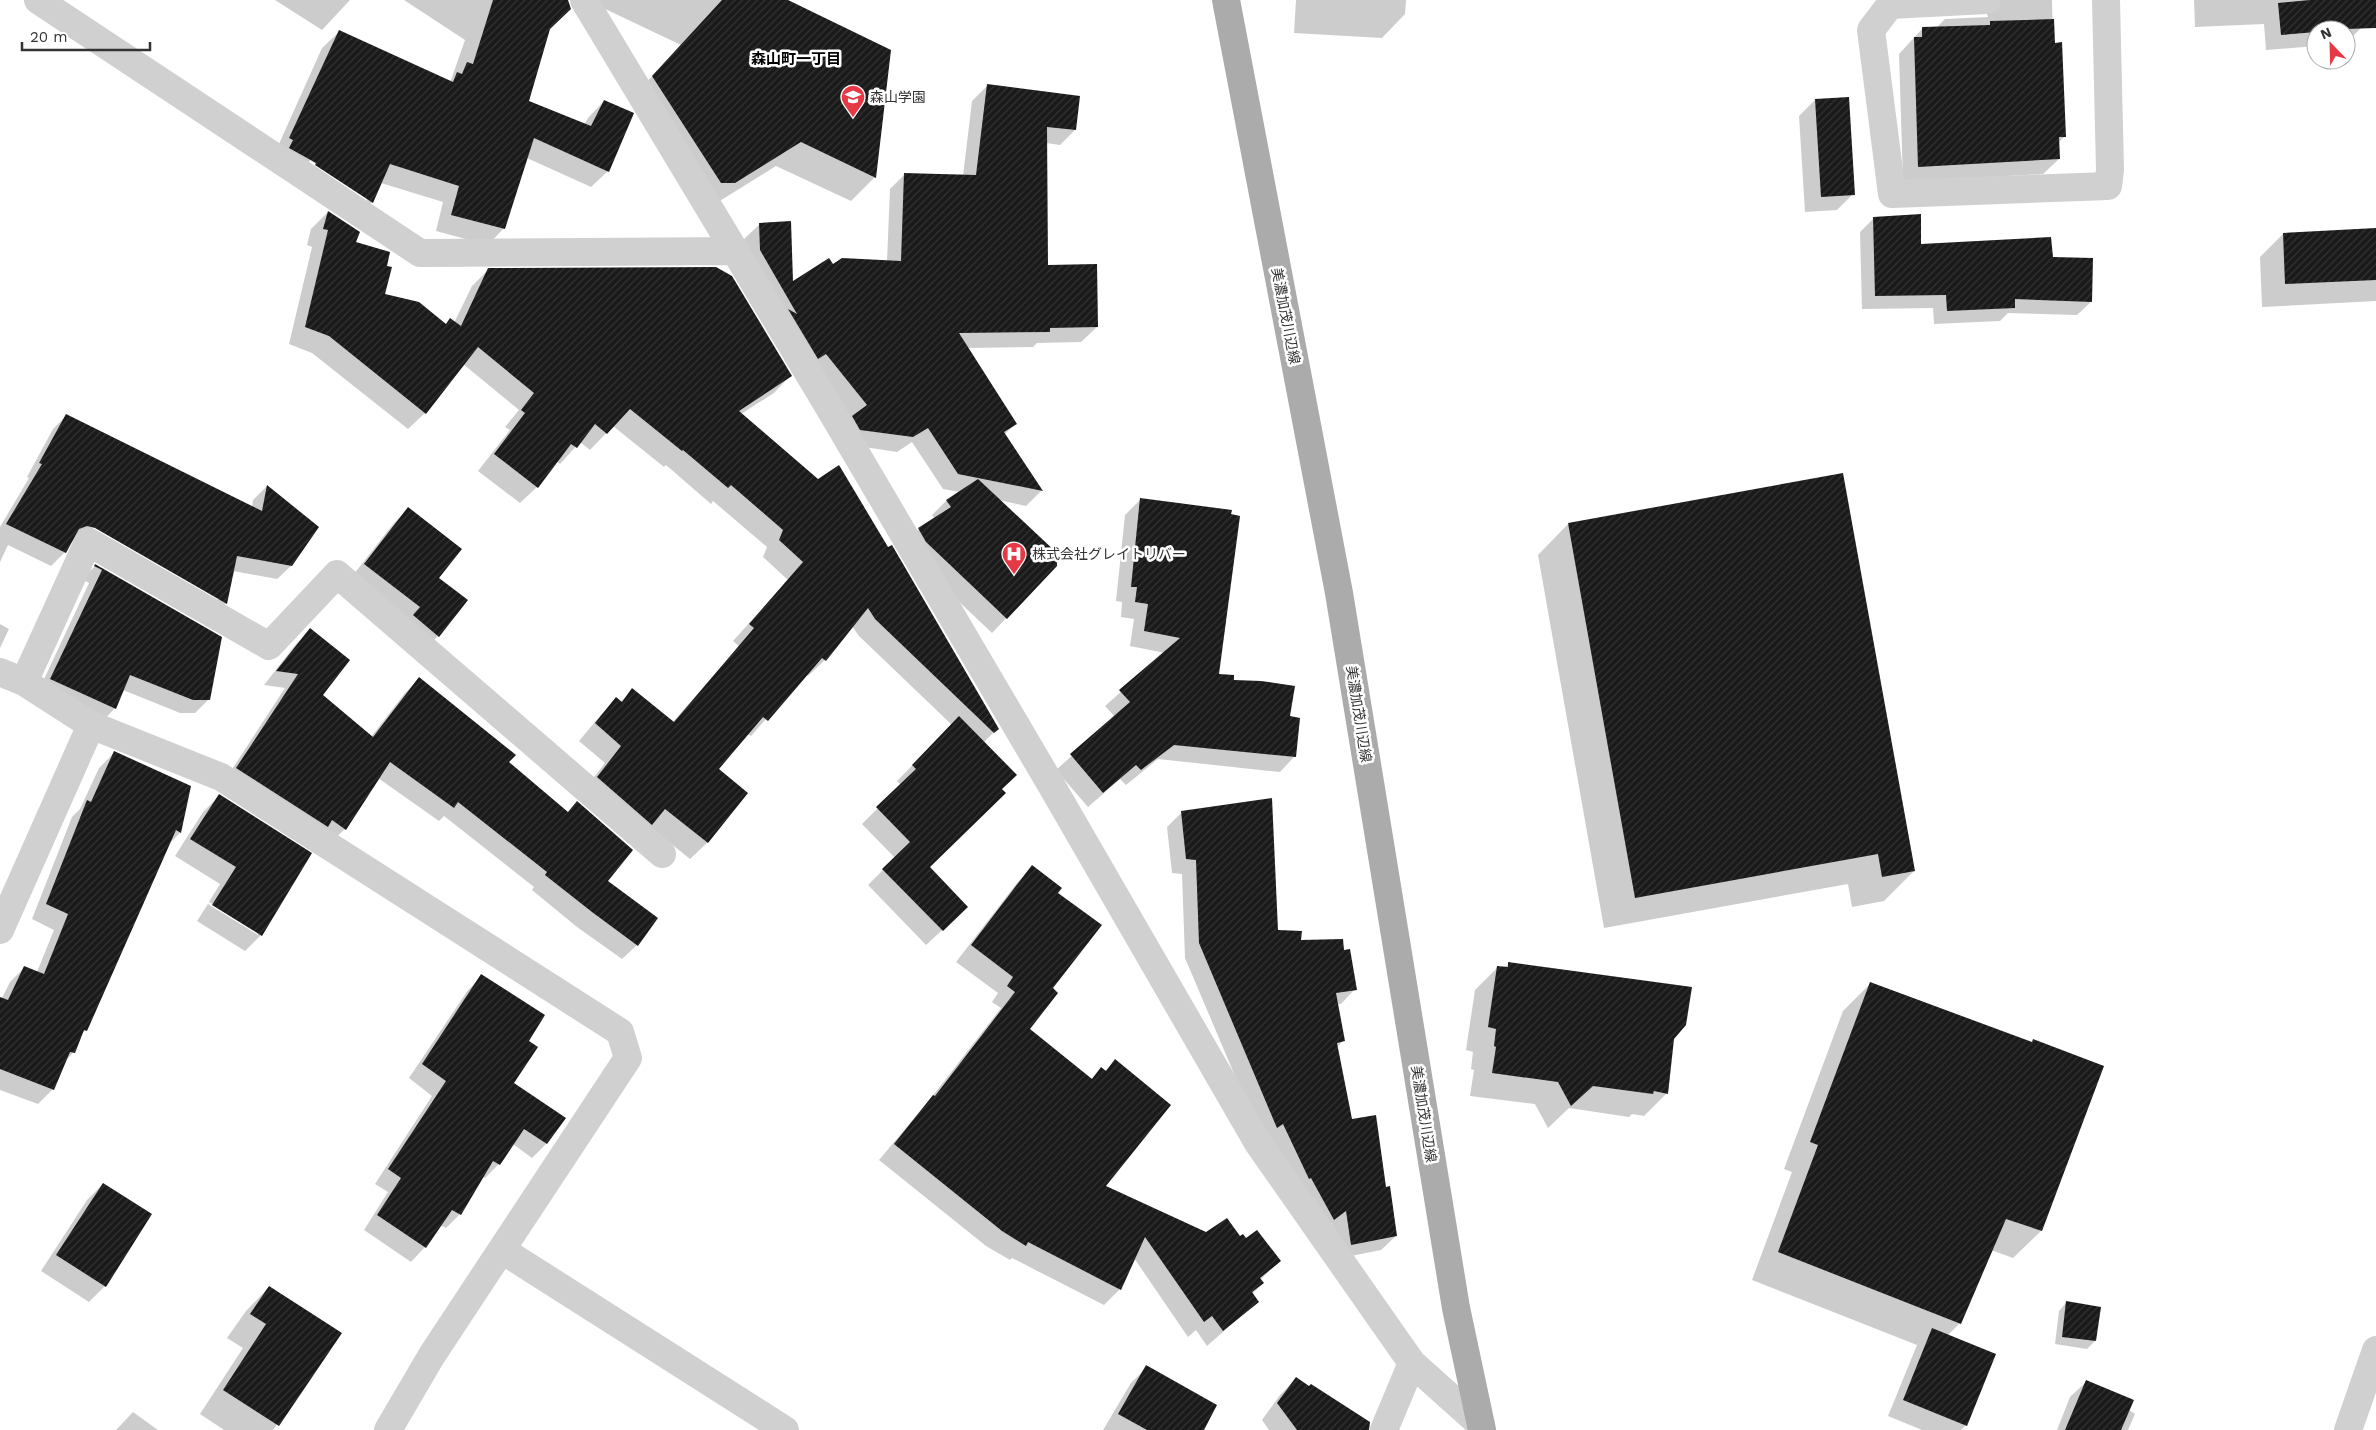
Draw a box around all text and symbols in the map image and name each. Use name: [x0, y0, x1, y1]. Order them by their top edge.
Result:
scale bar: [22, 20, 150, 52]
north arrow: [2306, 20, 2356, 70]
text: N: [2318, 24, 2334, 42]
text: 20 m: [30, 28, 68, 46]
district label: 森山町一丁目: [751, 50, 841, 68]
school or university icon: 森山学園: [840, 84, 866, 118]
place label: 森山学園: [870, 89, 926, 105]
street label: 美濃加茂川辺線: [1269, 266, 1303, 366]
hospital icon: 株式会社グレイトリバー: [1001, 541, 1027, 575]
place label: 株式会社グレイトリバー: [1032, 546, 1186, 562]
street label: 美濃加茂川辺線: [1343, 664, 1375, 764]
street label: 美濃加茂川辺線: [1408, 1064, 1440, 1164]

